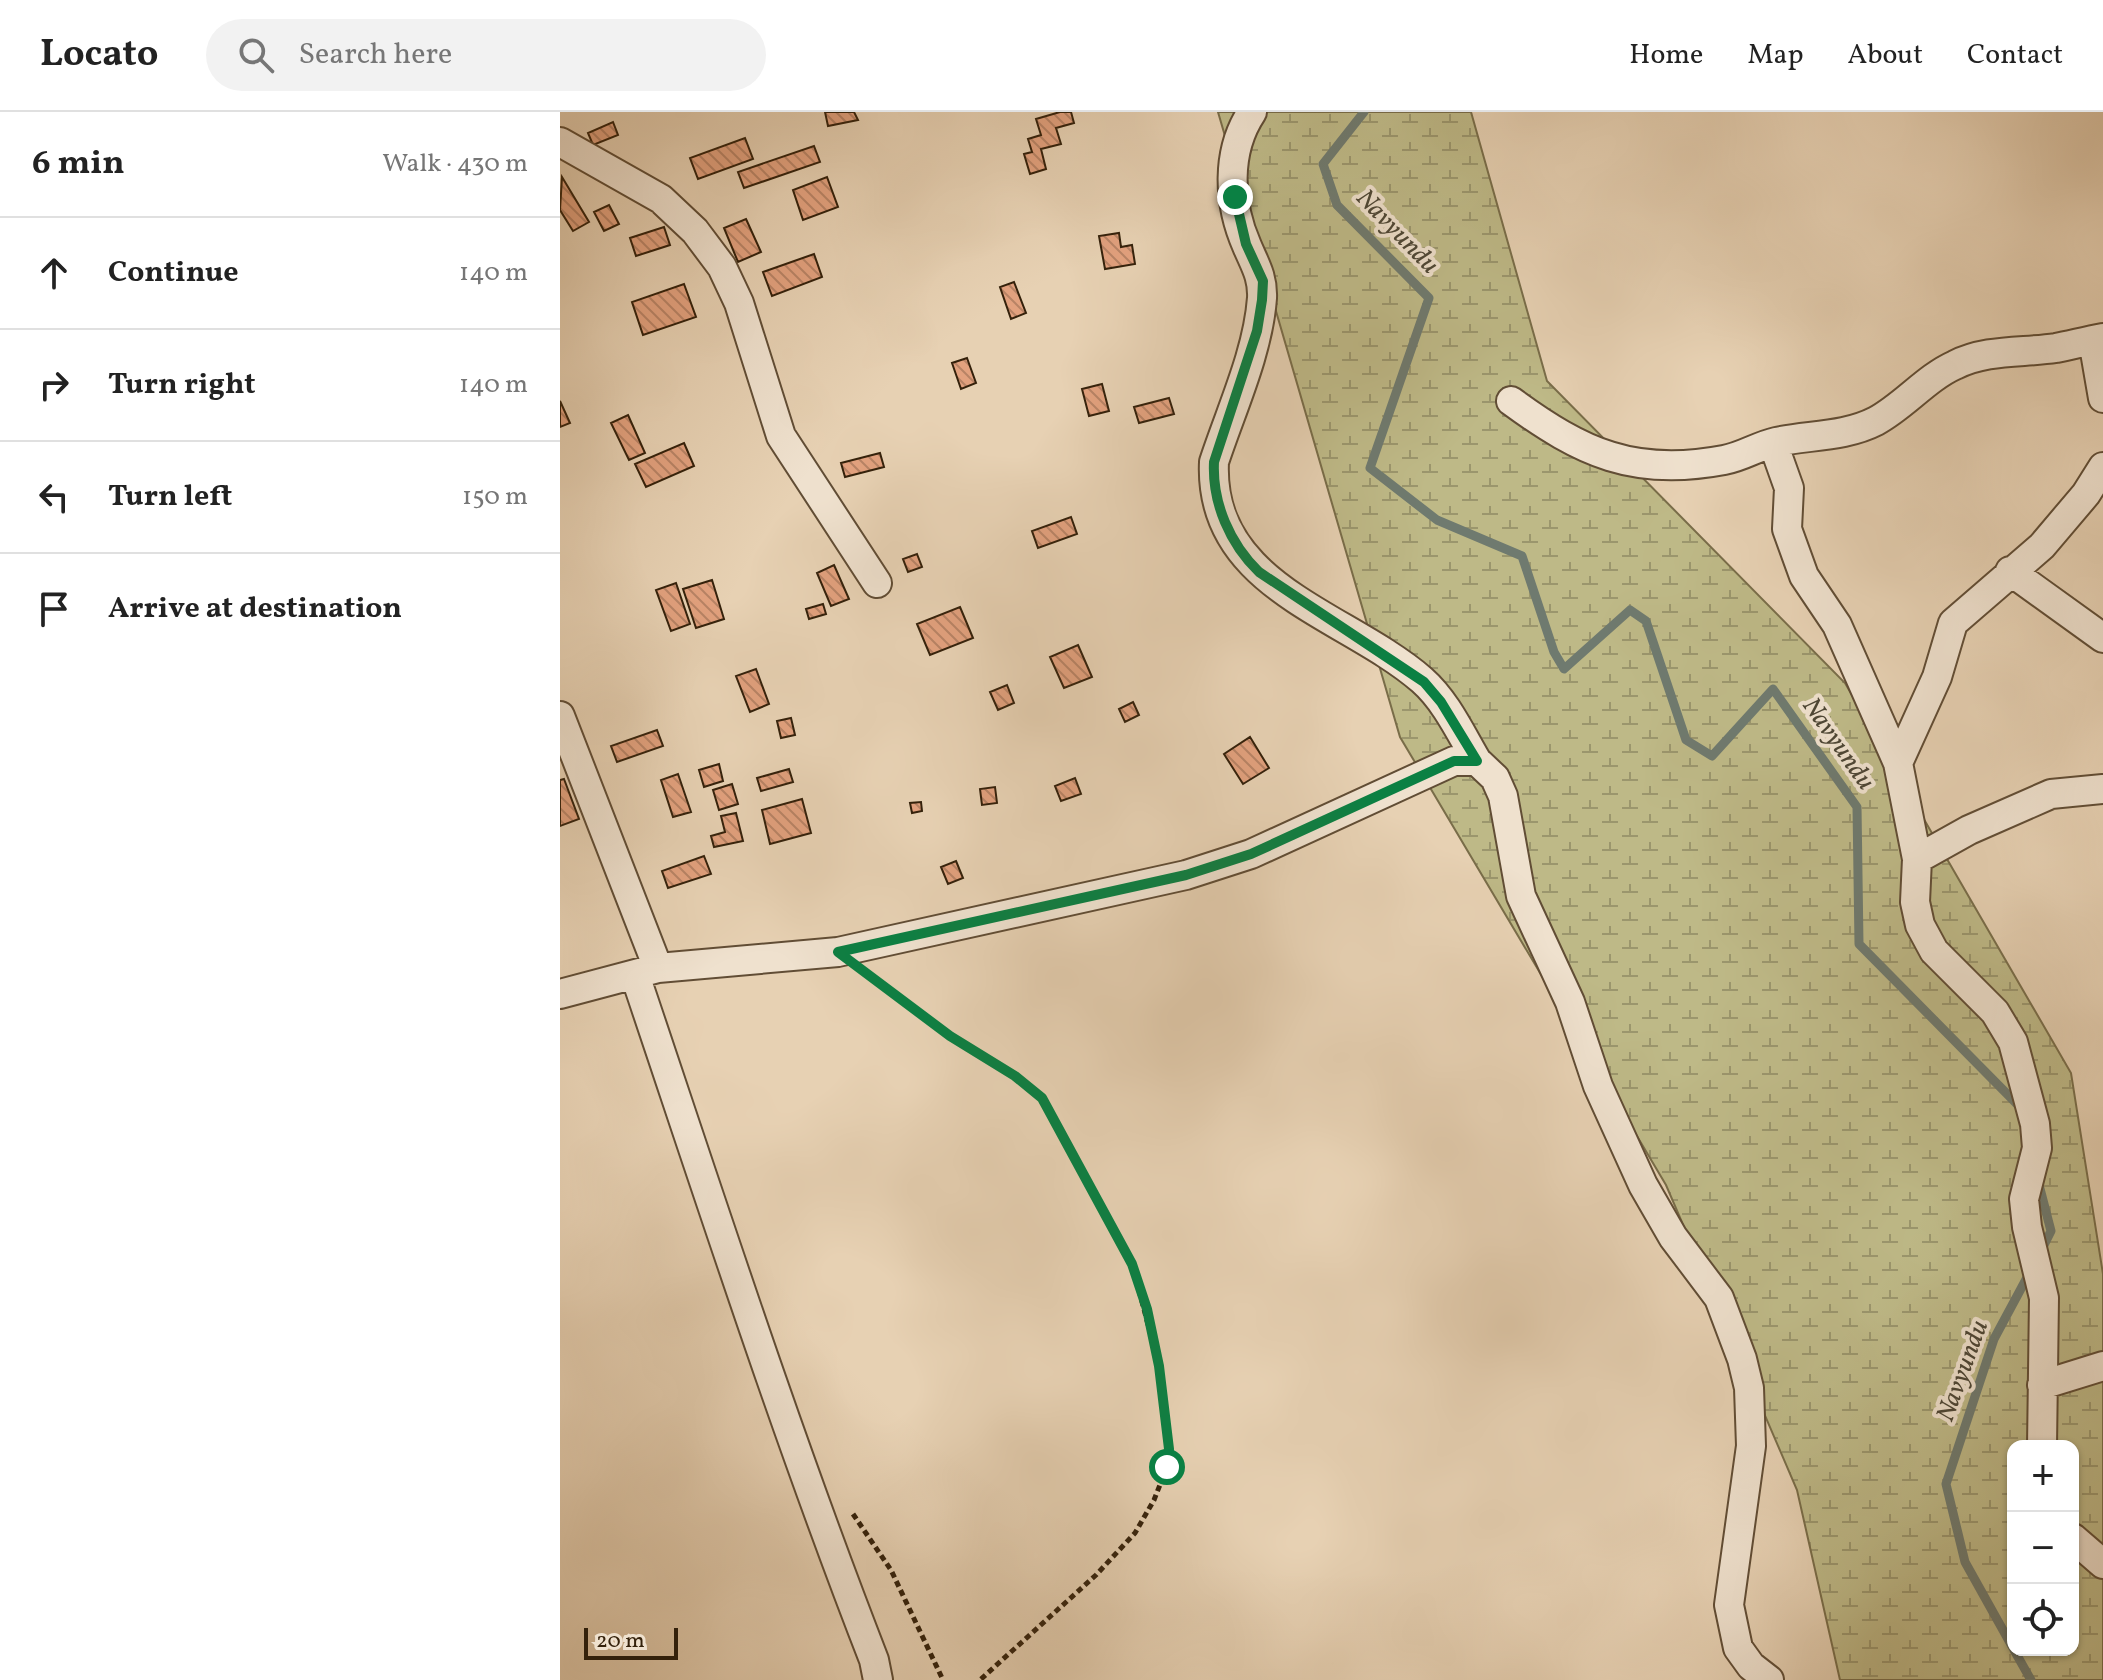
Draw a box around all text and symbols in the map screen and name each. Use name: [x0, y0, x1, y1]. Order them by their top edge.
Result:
search box: [206, 19, 766, 91]
text: Locato: [40, 29, 158, 82]
icon: search: [234, 33, 278, 77]
text: Search here: [298, 34, 452, 76]
text: Home: [1629, 36, 1703, 75]
text: Map: [1747, 36, 1803, 75]
text: About: [1847, 36, 1923, 75]
text: Contact: [1967, 36, 2063, 75]
text: 6 min: [32, 141, 125, 188]
text: Walk · 430 m: [382, 146, 528, 182]
route end: [1217, 179, 1253, 215]
water label: Navyundu: [1347, 182, 1447, 282]
icon: ahead: [32, 251, 76, 295]
text: Continue: [108, 252, 239, 294]
text: 140 m: [459, 255, 528, 291]
icon: right: [32, 363, 76, 407]
text: Turn right: [108, 364, 256, 406]
text: 140 m: [459, 367, 528, 403]
icon: left: [32, 475, 76, 519]
text: Turn left: [108, 476, 232, 518]
text: 150 m: [462, 479, 528, 515]
icon: arrive: [32, 587, 76, 631]
text: Arrive at destination: [108, 588, 402, 630]
water label: Navyundu: [1793, 690, 1883, 798]
water label: Navyundu: [1928, 1315, 1998, 1427]
map controls: [2007, 1440, 2079, 1656]
button: +: [2007, 1440, 2079, 1512]
route start: [1149, 1449, 1185, 1485]
button: −: [2007, 1512, 2079, 1584]
button: locate: [2007, 1584, 2079, 1656]
scale bar: [584, 1624, 678, 1660]
text: 20 m: [596, 1626, 645, 1657]

